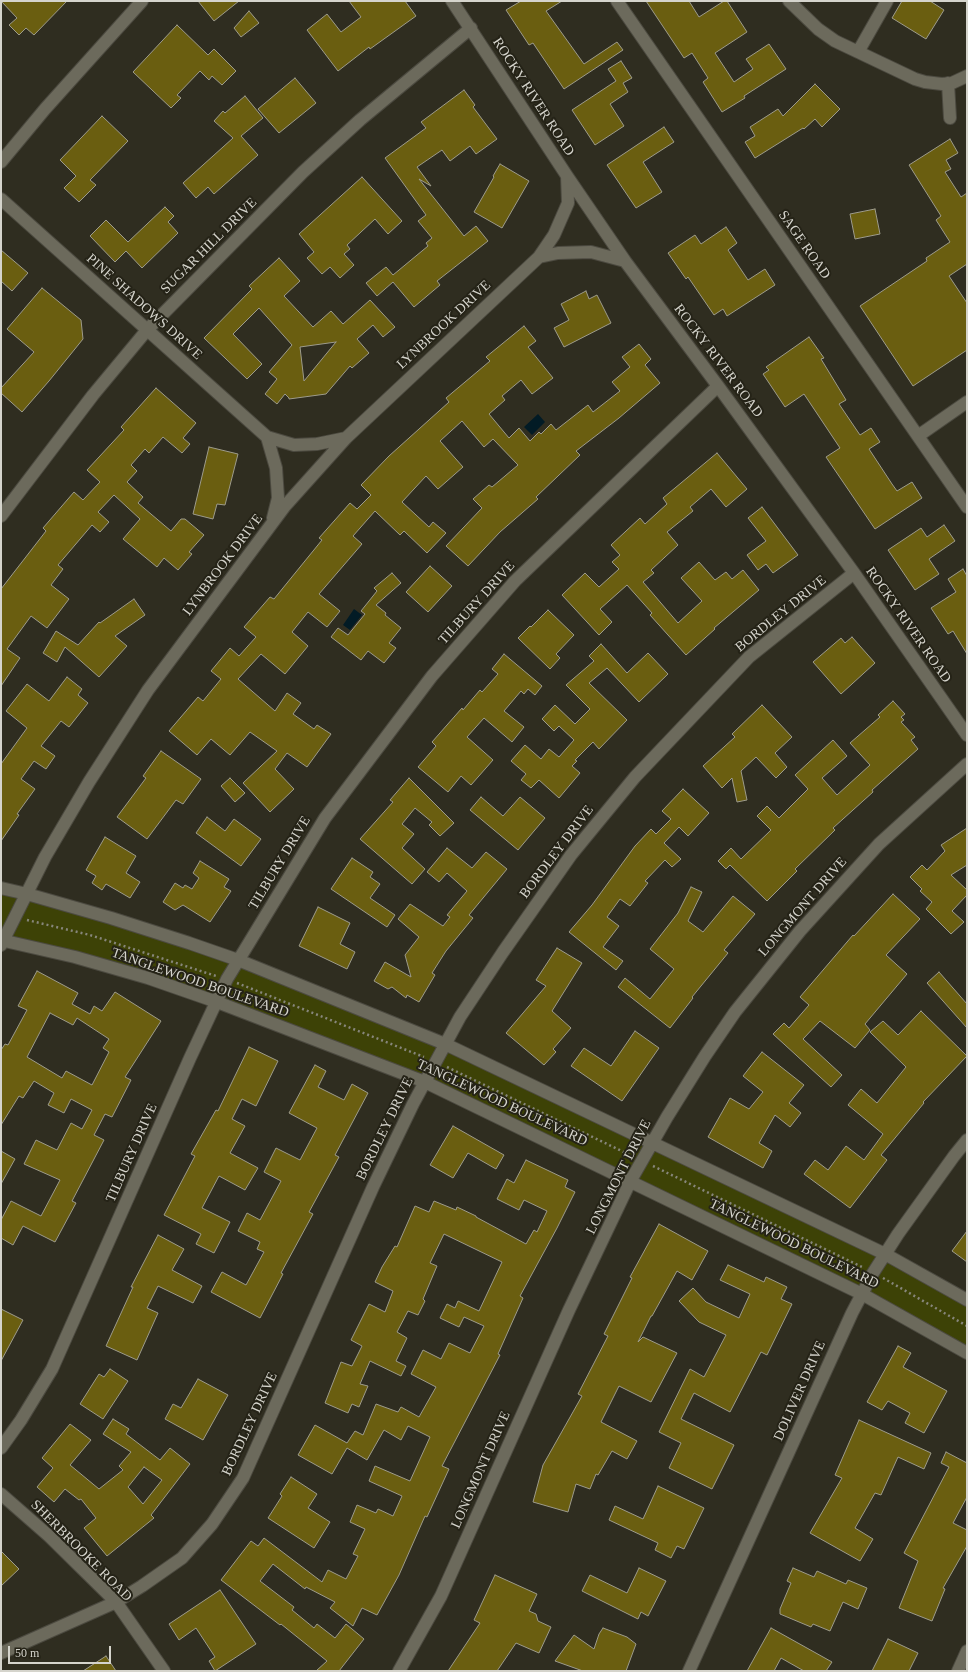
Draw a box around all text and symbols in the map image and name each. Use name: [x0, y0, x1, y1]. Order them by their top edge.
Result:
street label: ROCKY RIVER ROAD: [488, 35, 578, 159]
street label: SUGAR HILL DRIVE: [157, 194, 261, 298]
street label: SAGE ROAD: [774, 208, 834, 282]
street label: PINE SHADOWS DRIVE: [83, 251, 205, 363]
street label: LYNBROOK DRIVE: [393, 277, 495, 373]
street label: ROCKY RIVER ROAD: [670, 301, 766, 421]
street label: LYNBROOK DRIVE: [179, 511, 267, 619]
street label: TILBURY DRIVE: [435, 558, 519, 648]
street label: ROCKY RIVER ROAD: [862, 564, 954, 686]
street label: BORDLEY DRIVE: [732, 572, 830, 656]
street label: BORDLEY DRIVE: [516, 802, 598, 902]
street label: TILBURY DRIVE: [245, 813, 315, 913]
street label: LONGMONT DRIVE: [755, 854, 851, 960]
street label: TANGLEWOOD BOULEVARD: [109, 945, 291, 1021]
street label: TANGLEWOOD BOULEVARD: [414, 1056, 590, 1150]
street label: BORDLEY DRIVE: [353, 1075, 417, 1183]
street label: TILBURY DRIVE: [103, 1101, 161, 1205]
street label: LONGMONT DRIVE: [583, 1117, 655, 1237]
street label: TANGLEWOOD BOULEVARD: [707, 1196, 881, 1292]
street label: DOLIVER DRIVE: [770, 1338, 830, 1444]
street label: BORDLEY DRIVE: [219, 1370, 281, 1478]
street label: LONGMONT DRIVE: [448, 1409, 514, 1531]
street label: SHERBROOKE ROAD: [27, 1497, 135, 1605]
scale bar: [10, 1638, 113, 1664]
text: 50 m: [15, 1646, 39, 1660]

